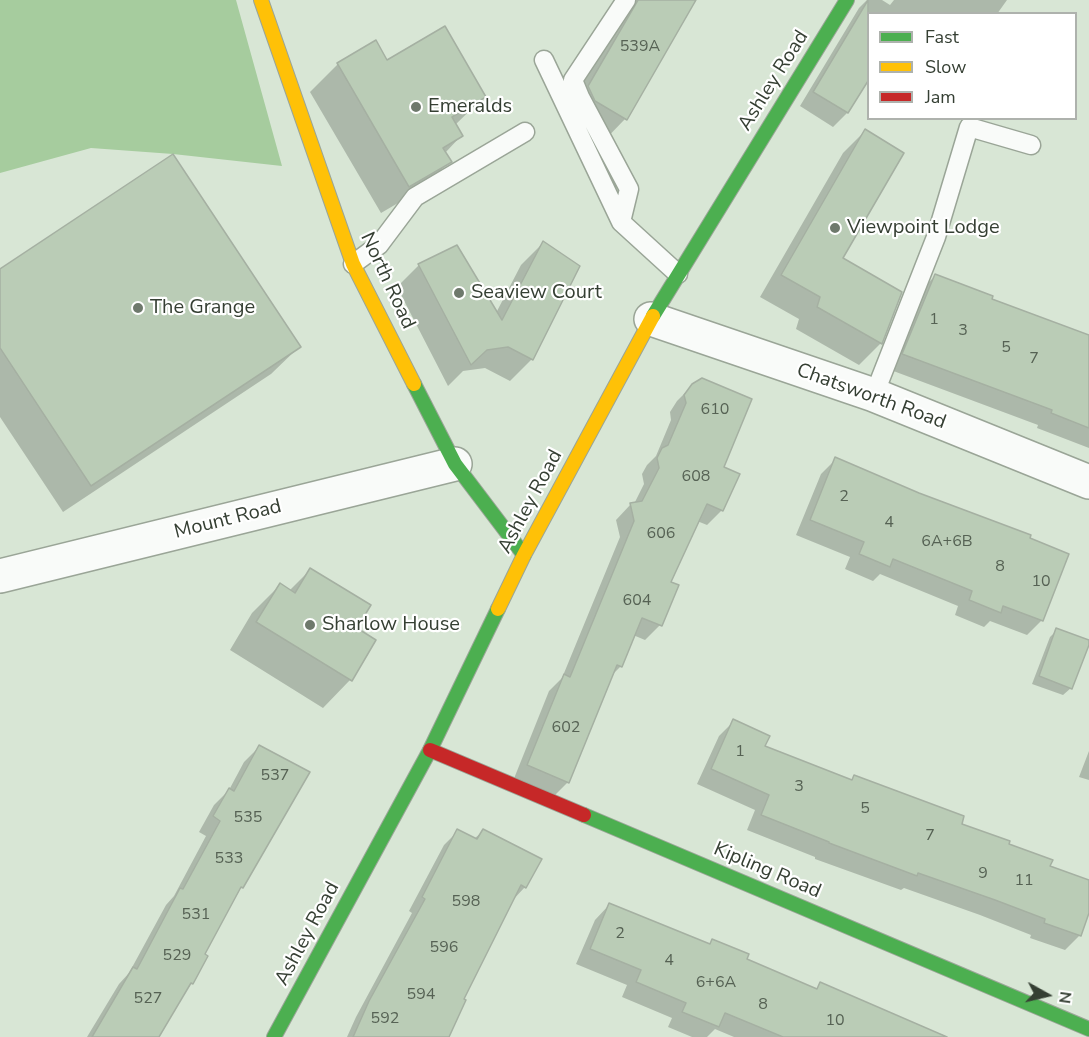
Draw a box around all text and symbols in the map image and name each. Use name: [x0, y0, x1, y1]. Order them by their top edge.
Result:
legend: [867, 12, 1077, 120]
text: Fast: [925, 25, 959, 49]
street label: Ashley Road: [734, 26, 814, 136]
house number: 539A: [620, 37, 660, 57]
text: Slow: [925, 55, 966, 79]
text: Jam: [925, 85, 956, 109]
place label: Emeralds: [428, 95, 512, 119]
marker: Emeralds: [409, 100, 423, 114]
place label: Viewpoint Lodge: [847, 216, 1000, 240]
marker: Viewpoint Lodge: [828, 221, 842, 235]
street label: North Road: [354, 229, 420, 333]
place label: Seaview Court: [471, 281, 602, 305]
marker: Seaview Court: [452, 286, 466, 300]
place label: The Grange: [150, 296, 255, 320]
marker: The Grange: [131, 301, 145, 315]
house number: 1: [929, 310, 939, 330]
house number: 3: [958, 321, 968, 341]
house number: 5: [1001, 338, 1011, 358]
house number: 7: [1029, 349, 1039, 369]
street label: Chatsworth Road: [793, 359, 949, 435]
house number: 610: [701, 400, 729, 420]
street label: Ashley Road: [494, 446, 568, 558]
house number: 608: [682, 467, 710, 487]
house number: 2: [839, 487, 849, 507]
street label: Mount Road: [172, 495, 284, 545]
house number: 4: [884, 513, 894, 533]
house number: 606: [647, 524, 675, 544]
house number: 6A+6B: [921, 532, 973, 552]
house number: 8: [995, 557, 1005, 577]
house number: 10: [1031, 572, 1051, 592]
house number: 604: [623, 591, 651, 611]
place label: Sharlow House: [322, 613, 460, 637]
marker: Sharlow House: [303, 618, 317, 632]
house number: 602: [552, 718, 580, 738]
house number: 1: [735, 742, 745, 762]
house number: 537: [261, 766, 289, 786]
house number: 3: [794, 777, 804, 797]
house number: 5: [860, 799, 870, 819]
house number: 535: [234, 808, 262, 828]
house number: 7: [925, 826, 935, 846]
street label: Kipling Road: [710, 838, 824, 904]
house number: 533: [215, 849, 243, 869]
house number: 9: [978, 864, 988, 884]
house number: 11: [1014, 871, 1034, 891]
street label: Ashley Road: [271, 878, 345, 990]
house number: 598: [452, 892, 480, 912]
house number: 531: [182, 905, 210, 925]
house number: 2: [615, 924, 625, 944]
house number: 596: [430, 938, 458, 958]
house number: 529: [163, 946, 191, 966]
house number: 4: [664, 951, 674, 971]
north arrow: [1017, 965, 1077, 1025]
house number: 6+6A: [696, 973, 736, 993]
house number: 594: [407, 985, 435, 1005]
house number: 527: [134, 989, 162, 1009]
text: N: [1053, 990, 1077, 1005]
house number: 8: [758, 995, 768, 1015]
house number: 592: [371, 1009, 399, 1029]
house number: 10: [825, 1011, 845, 1031]

